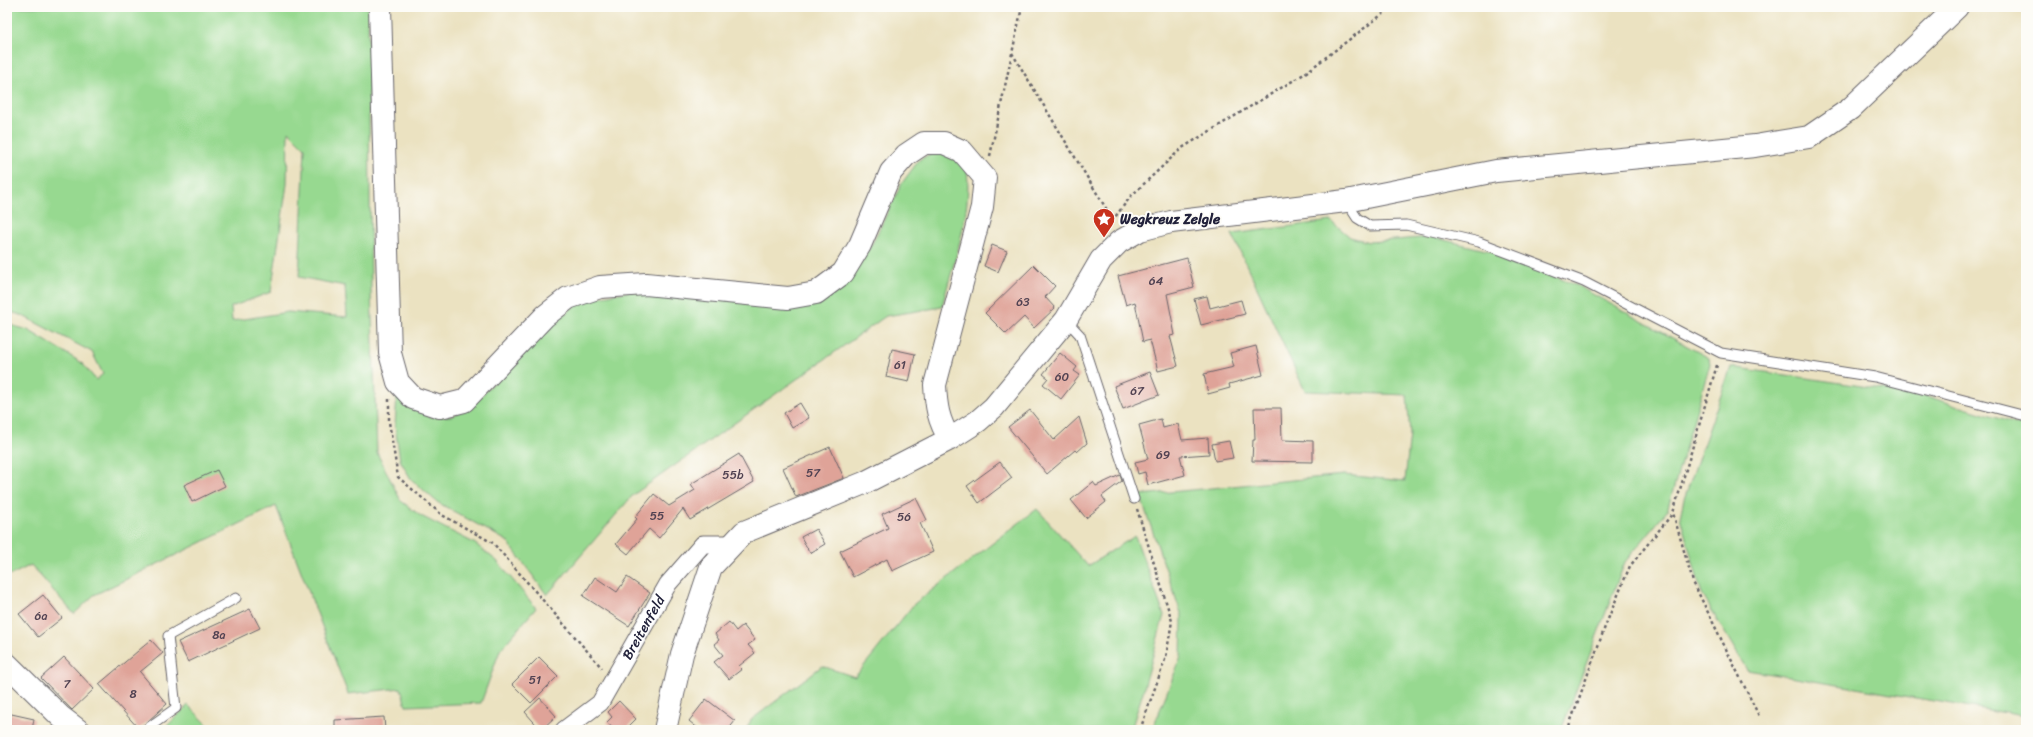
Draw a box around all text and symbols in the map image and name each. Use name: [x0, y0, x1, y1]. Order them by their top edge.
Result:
place icon: Wegkreuz Zelgle: [1091, 206, 1117, 239]
place label: Wegkreuz Zelgle: [1120, 207, 1221, 232]
house number: 64: [1149, 270, 1164, 292]
house number: 63: [1016, 291, 1030, 313]
house number: 61: [894, 354, 906, 376]
house number: 60: [1055, 366, 1070, 388]
house number: 67: [1130, 380, 1145, 402]
house number: 69: [1156, 444, 1170, 466]
house number: 57: [806, 462, 821, 484]
house number: 55b: [722, 464, 744, 486]
house number: 55: [650, 505, 664, 527]
house number: 56: [897, 506, 911, 528]
street label: Breitenfeld: [615, 589, 672, 664]
house number: 6a: [35, 605, 47, 627]
house number: 8a: [212, 624, 226, 646]
house number: 51: [529, 669, 541, 691]
house number: 7: [64, 673, 72, 695]
house number: 8: [129, 683, 137, 705]

